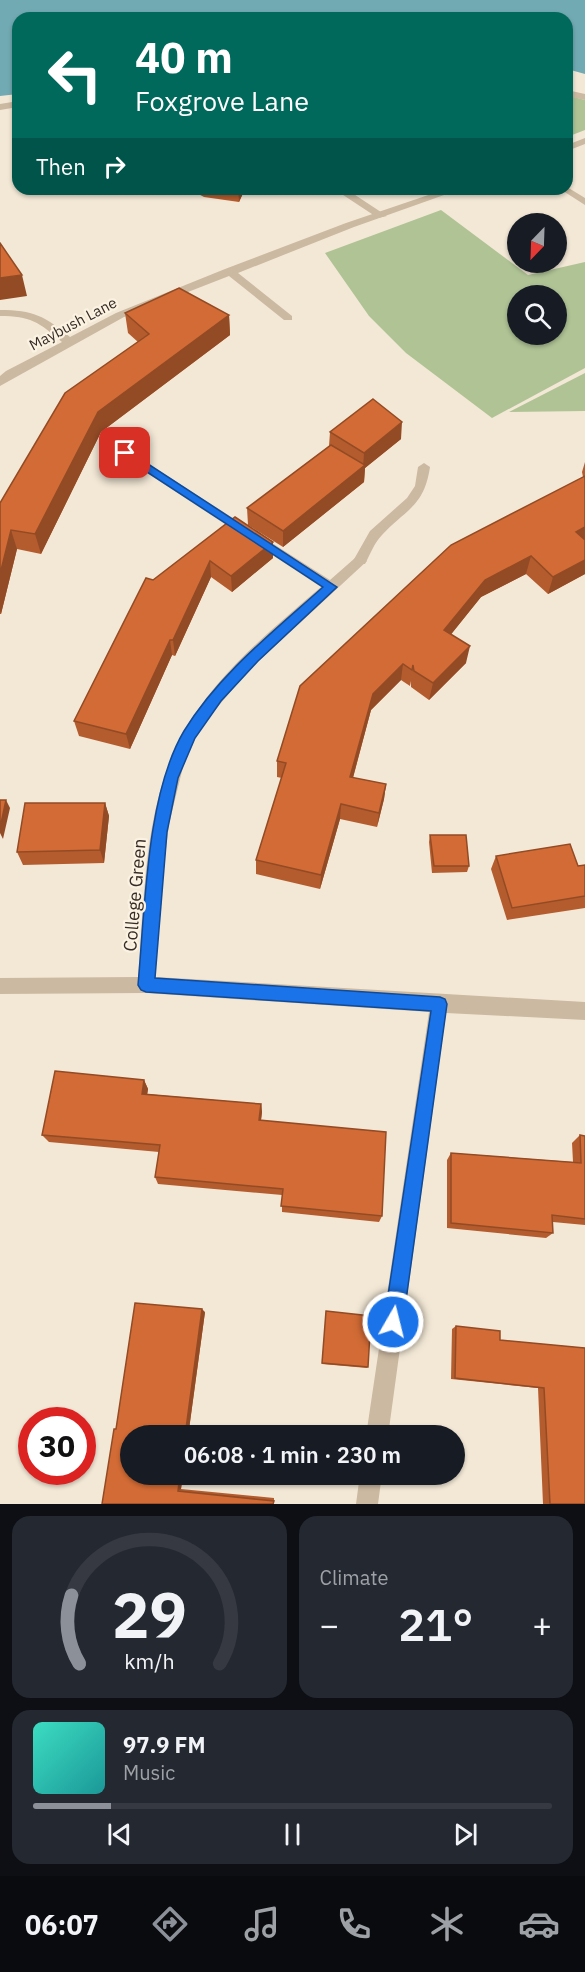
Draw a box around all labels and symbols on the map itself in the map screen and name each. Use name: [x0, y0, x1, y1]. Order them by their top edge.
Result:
north arrow: [507, 213, 567, 273]
street label: Maybush Lane: [26, 293, 120, 355]
pin: [99, 427, 150, 478]
street label: College Green: [118, 837, 151, 952]
position arrow: [361, 1290, 425, 1354]
speed limit sign: 30: [18, 1407, 96, 1485]

